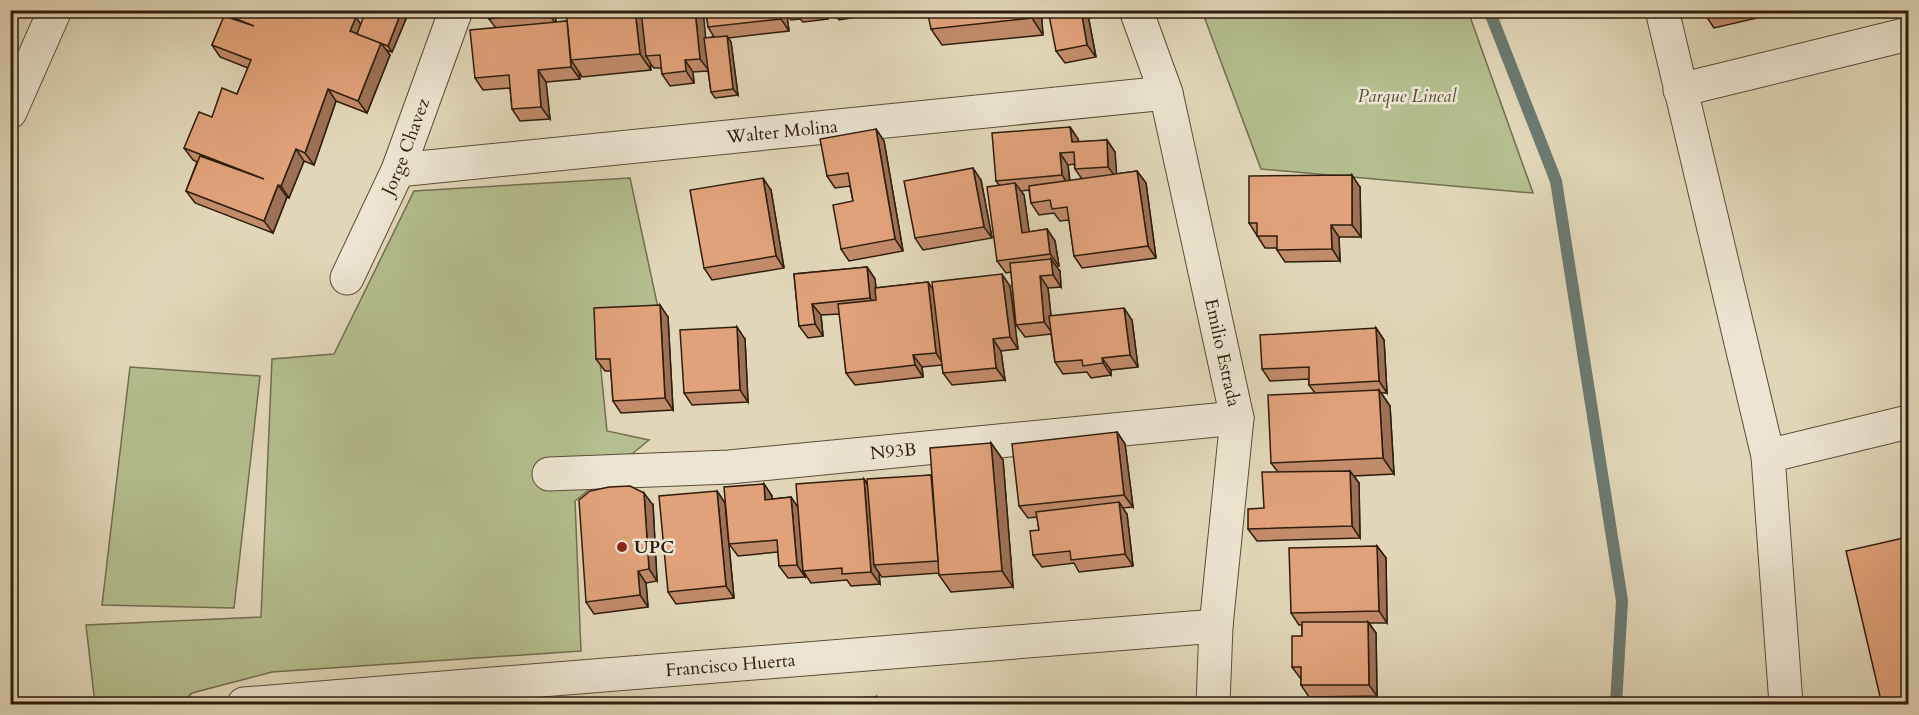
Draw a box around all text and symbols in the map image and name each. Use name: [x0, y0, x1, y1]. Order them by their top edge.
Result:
park label: Parque Lineal: [1358, 84, 1457, 109]
street label: Jorge Chavez: [375, 95, 436, 202]
street label: Walter Molina: [724, 114, 839, 150]
street label: Emilio Estrada: [1198, 296, 1246, 409]
street label: N93B: [869, 437, 917, 466]
place label: UPC: [634, 535, 674, 560]
marker: UPC: [615, 540, 629, 554]
street label: Francisco Huerta: [665, 648, 797, 683]

